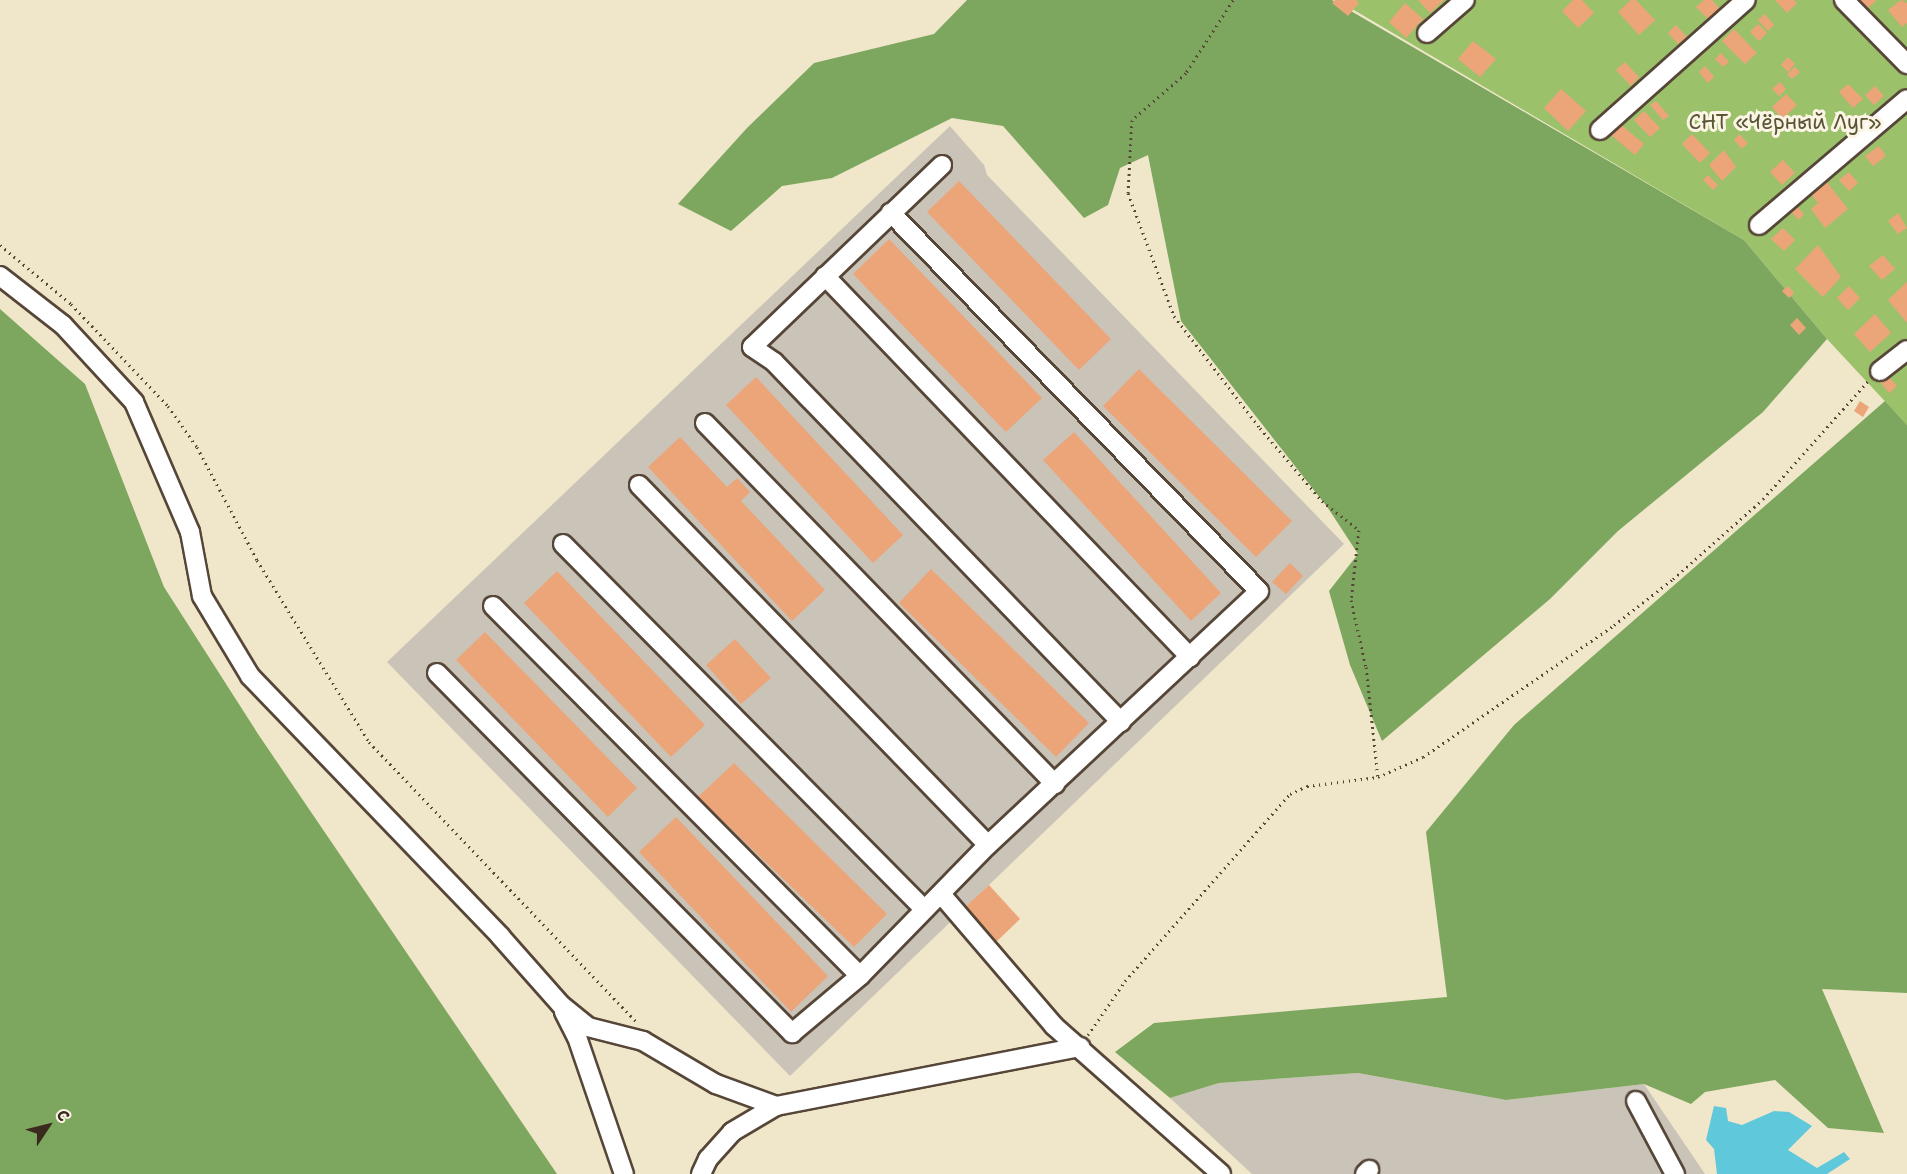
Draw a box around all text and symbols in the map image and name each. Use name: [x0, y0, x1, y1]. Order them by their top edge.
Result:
park label: СНТ «Чёрный Луг»: [1688, 109, 1882, 135]
north arrow: [18, 1096, 78, 1156]
text: С: [52, 1105, 75, 1125]

